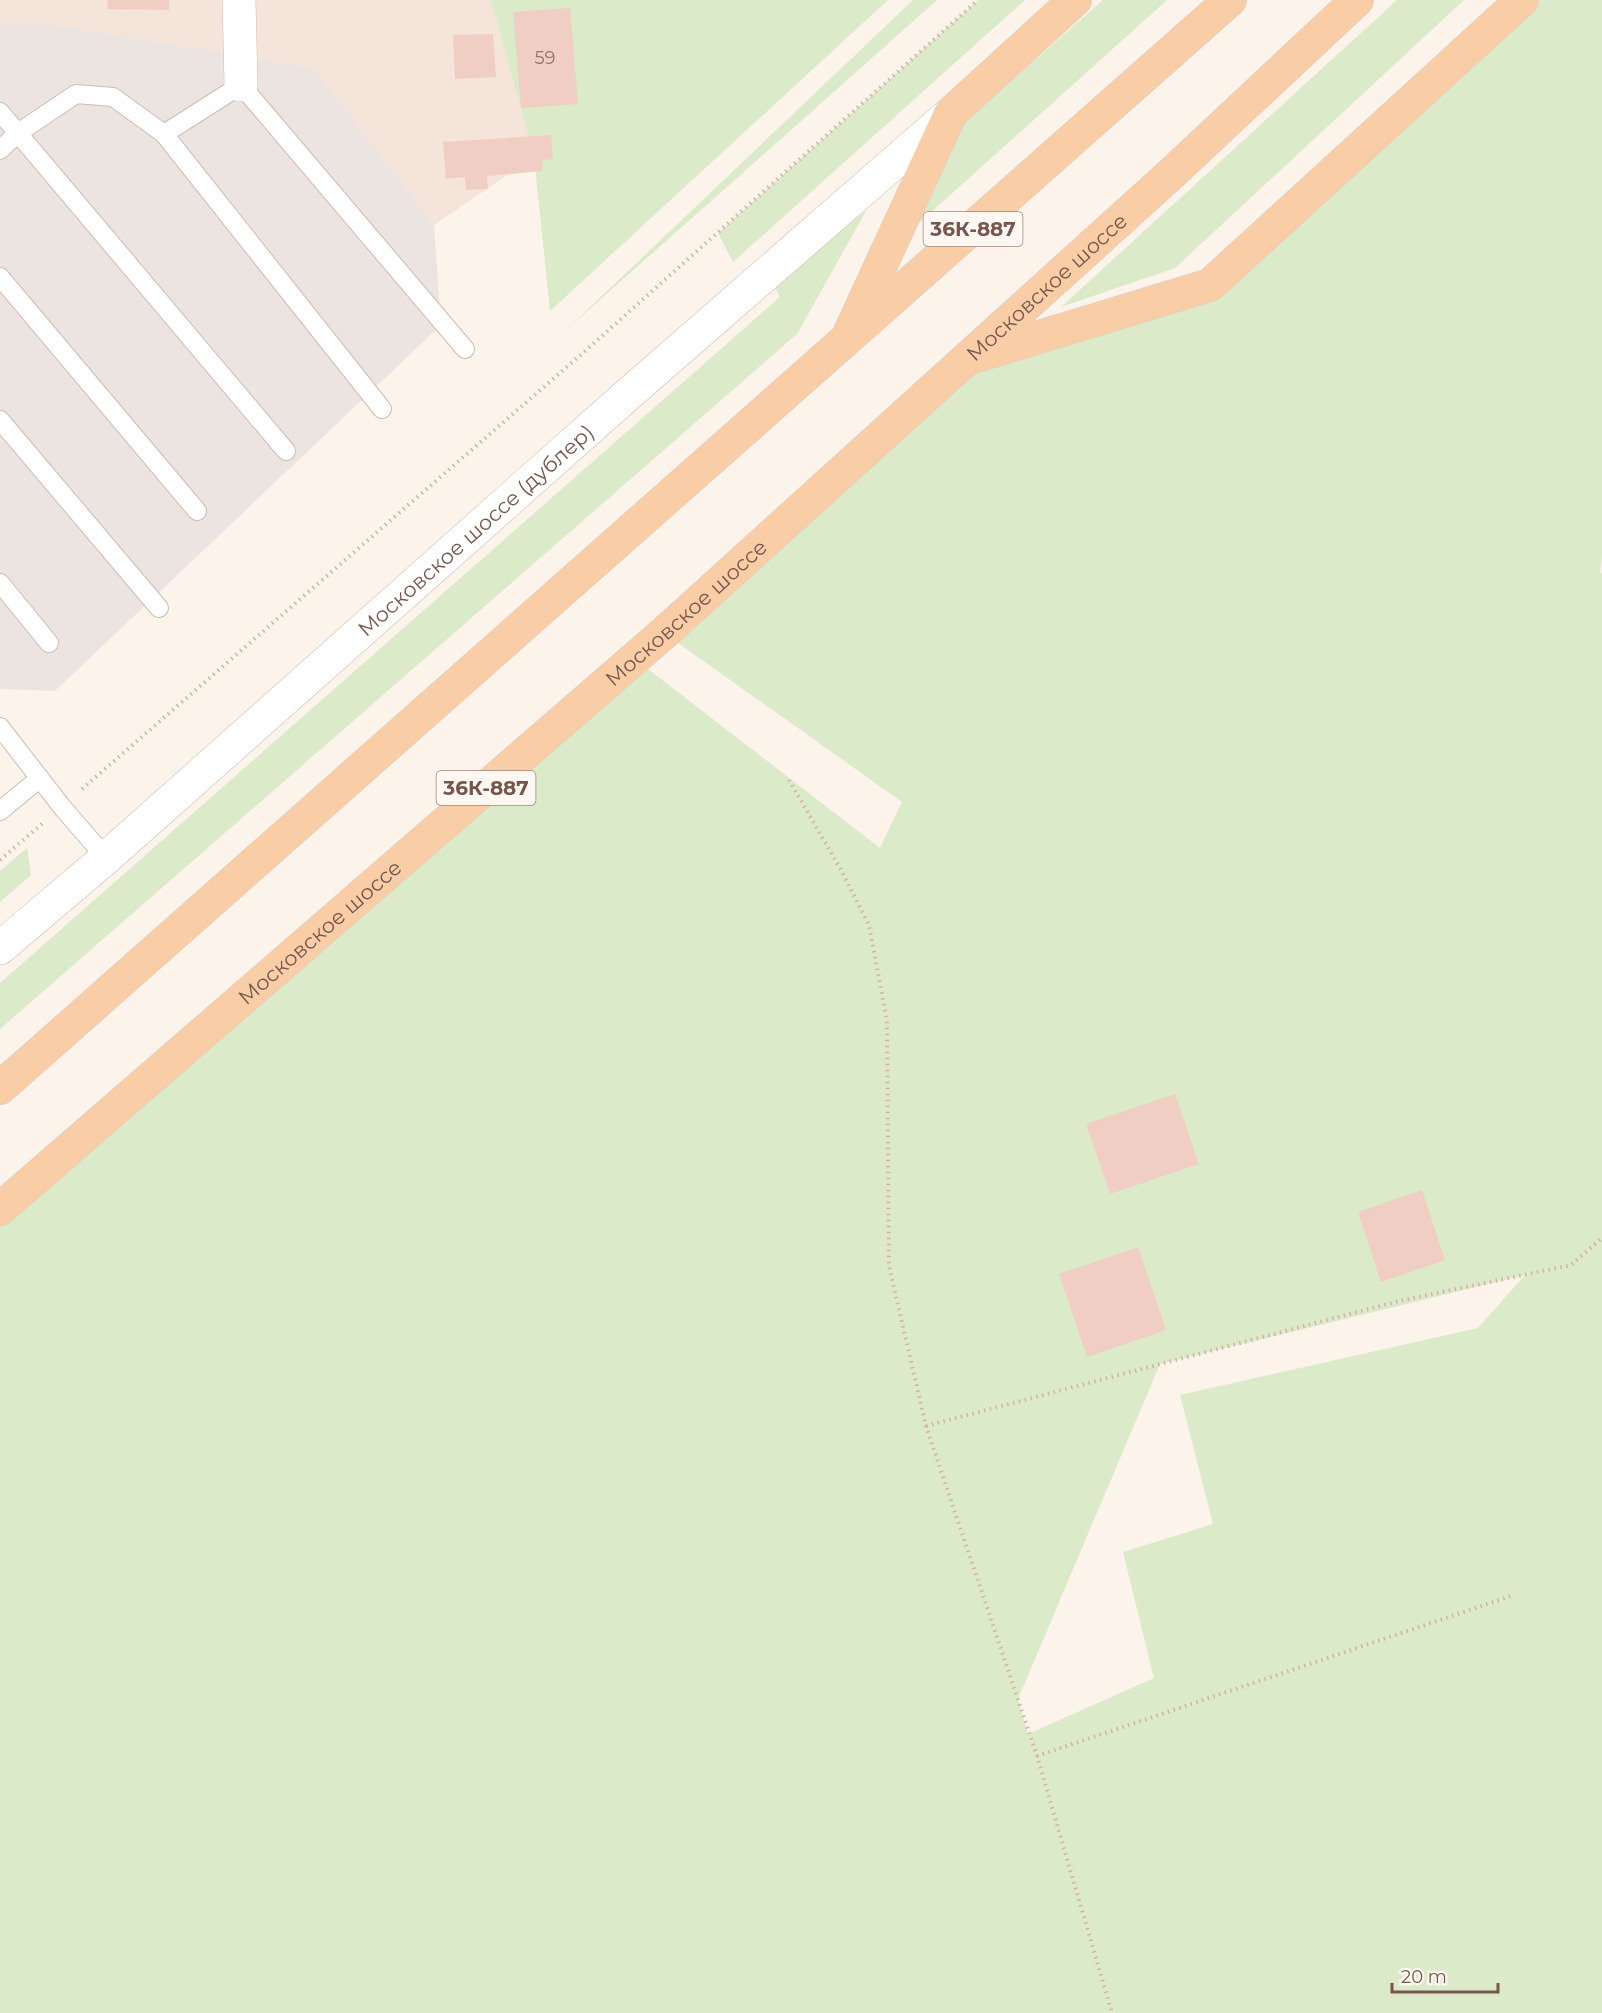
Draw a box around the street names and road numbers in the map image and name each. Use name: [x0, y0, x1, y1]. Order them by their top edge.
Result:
street label: Московское шоссе: [961, 208, 1132, 366]
road number: 36К-887: [924, 212, 1022, 246]
street label: Московское шоссе (дублер): [352, 419, 598, 641]
street label: Московское шоссе: [600, 534, 772, 691]
road number: 36К-887: [436, 771, 536, 805]
street label: Московское шоссе: [233, 854, 406, 1009]

